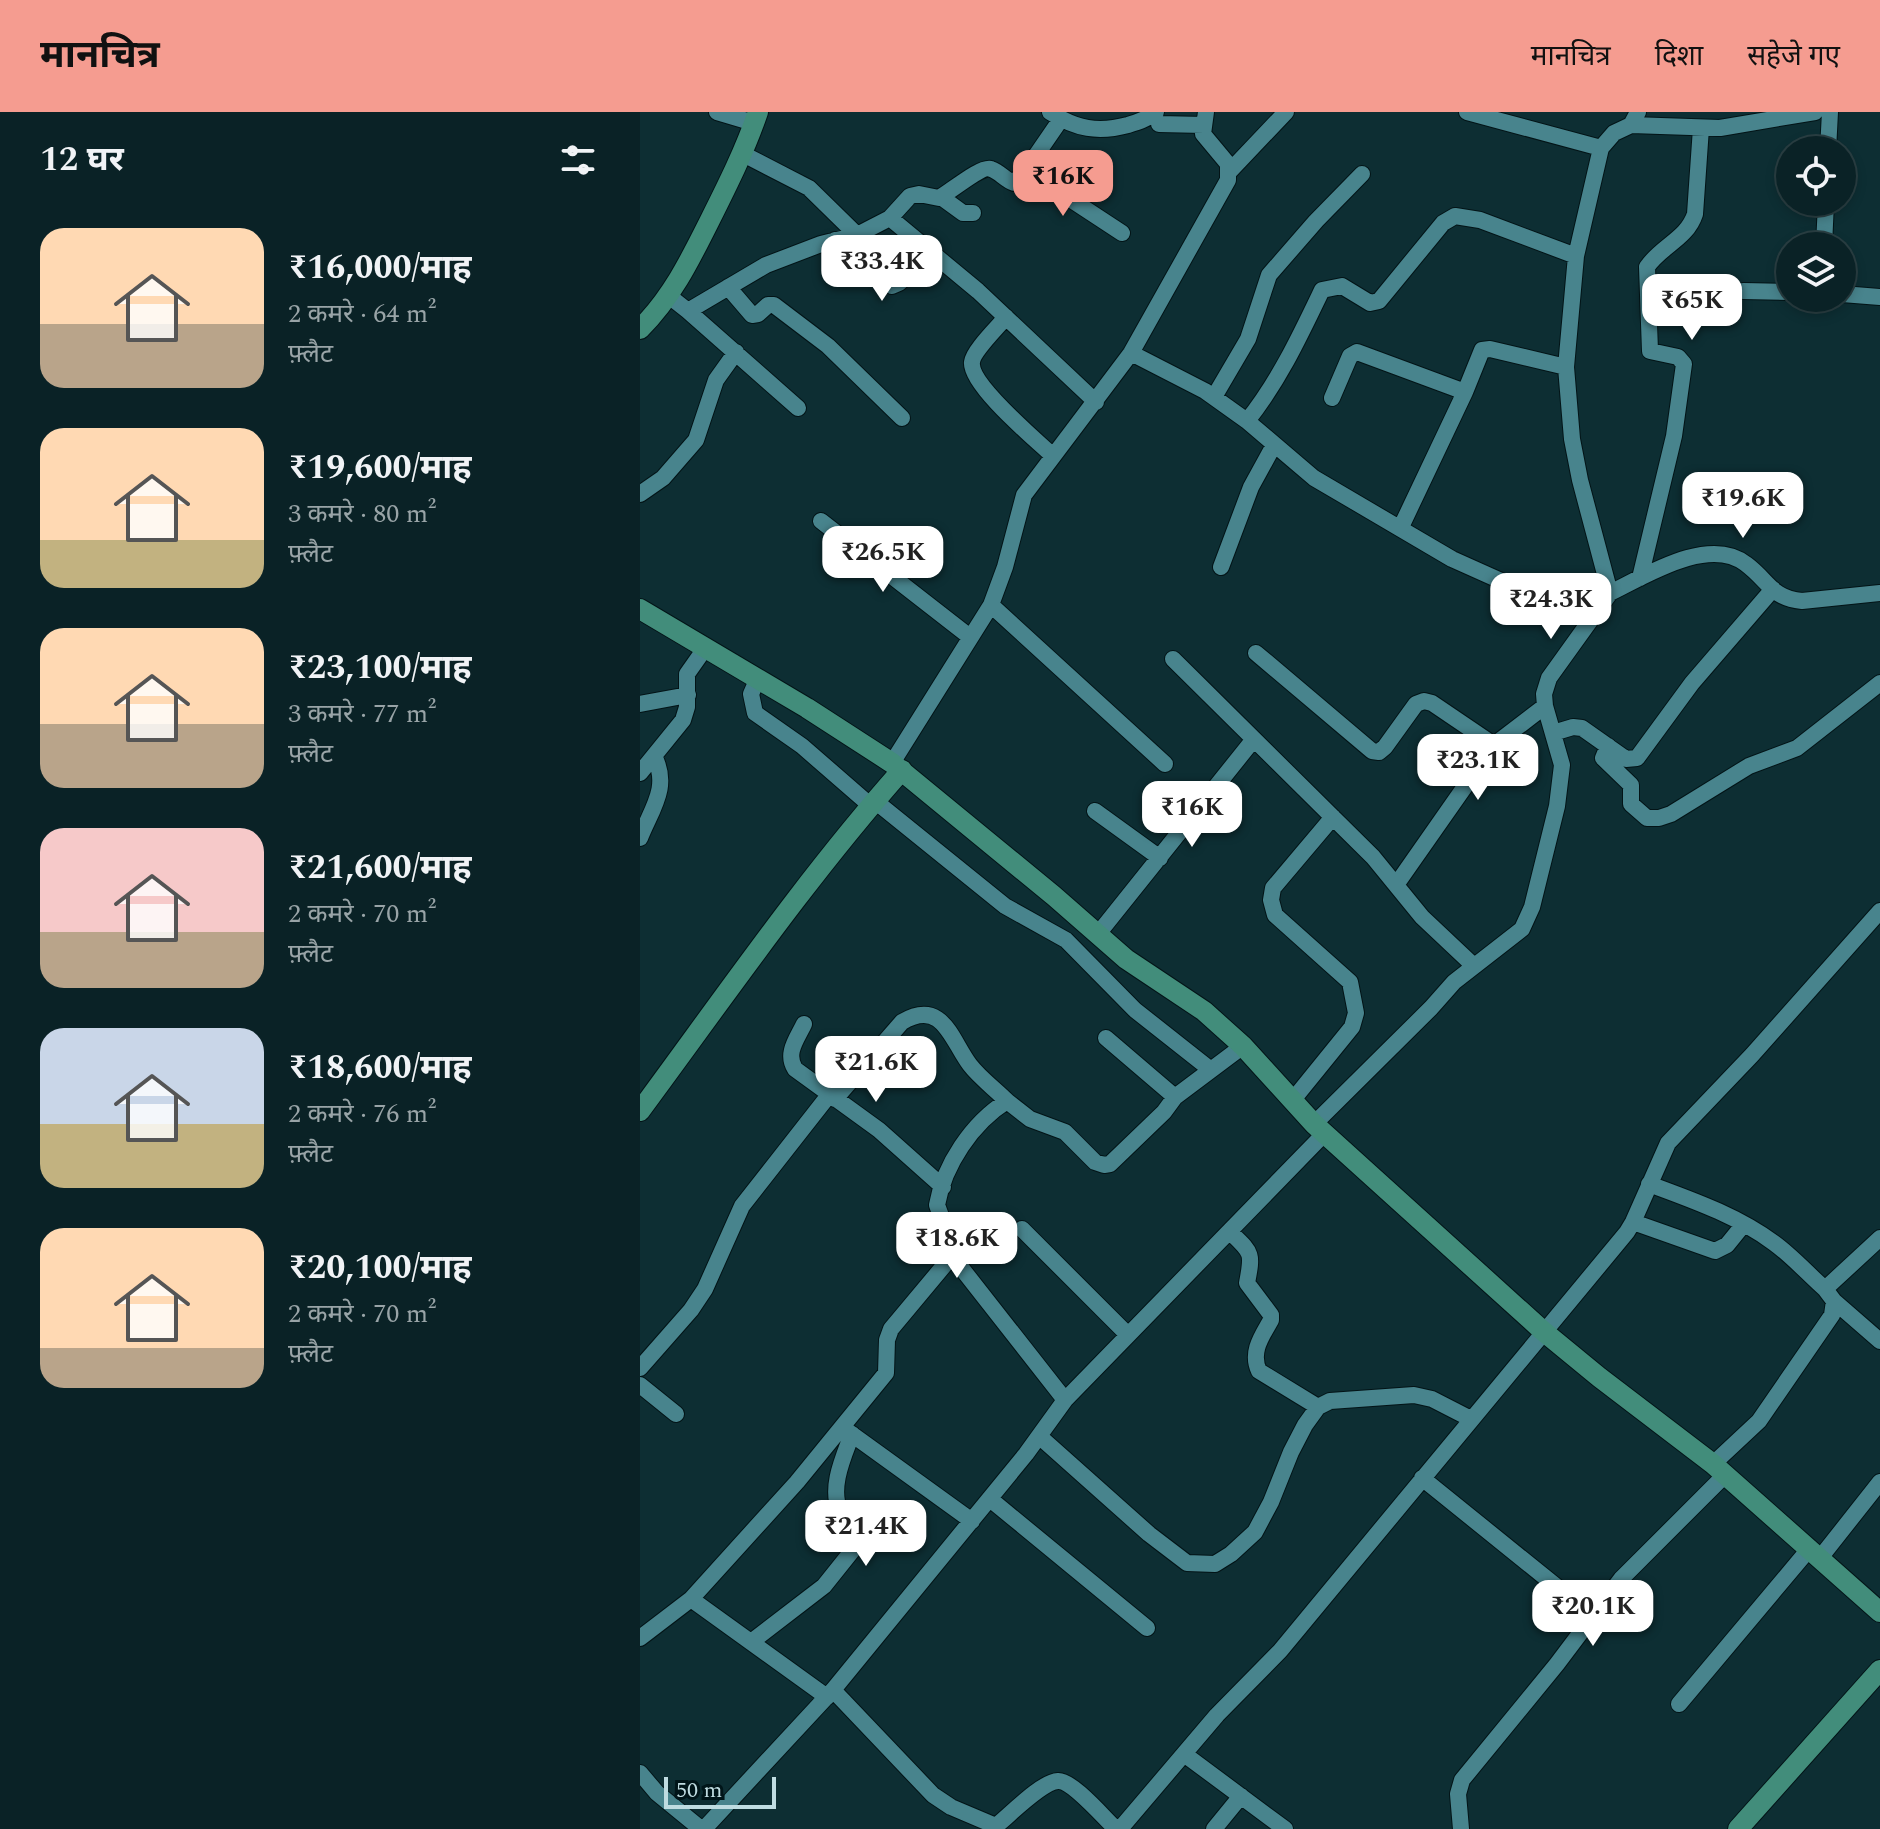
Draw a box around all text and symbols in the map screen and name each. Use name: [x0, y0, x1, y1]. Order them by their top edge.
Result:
text: मानचित्र: [40, 27, 160, 85]
text: मानचित्र: [1531, 35, 1611, 78]
text: दिशा: [1655, 35, 1703, 78]
text: सहेजे गए: [1747, 35, 1840, 78]
text: 12 घर: [40, 134, 124, 186]
map controls: [1776, 136, 1856, 312]
button: locate: [1776, 136, 1856, 216]
icon: filters: [556, 138, 600, 182]
pin: ₹16K: [1016, 150, 1110, 218]
text: ₹16K: [1031, 156, 1095, 196]
button: layers: [1776, 232, 1856, 312]
pin: ₹33.4K: [817, 235, 947, 303]
text: ₹33.4K: [839, 241, 925, 281]
text: ₹16,000/माह: [288, 242, 471, 294]
icon: home: [104, 260, 200, 356]
pin: ₹65K: [1645, 274, 1739, 342]
text: ₹65K: [1660, 280, 1724, 320]
text: 2 कमरे · 64 m²: [288, 294, 436, 334]
text: फ़्लैट: [288, 334, 333, 374]
text: ₹19,600/माह: [288, 442, 471, 494]
icon: home: [104, 460, 200, 556]
pin: ₹19.6K: [1678, 472, 1808, 540]
text: ₹19.6K: [1700, 478, 1786, 518]
text: 3 कमरे · 80 m²: [288, 494, 436, 534]
pin: ₹26.5K: [818, 526, 948, 594]
text: ₹26.5K: [840, 532, 926, 572]
text: फ़्लैट: [288, 534, 333, 574]
pin: ₹24.3K: [1486, 573, 1616, 641]
text: ₹24.3K: [1508, 579, 1594, 619]
text: ₹23,100/माह: [288, 642, 471, 694]
icon: home: [104, 660, 200, 756]
text: 3 कमरे · 77 m²: [288, 694, 436, 734]
text: फ़्लैट: [288, 734, 333, 774]
pin: ₹23.1K: [1413, 734, 1543, 802]
text: ₹23.1K: [1435, 740, 1521, 780]
pin: ₹16K: [1145, 781, 1239, 849]
text: ₹16K: [1160, 787, 1224, 827]
text: ₹21,600/माह: [288, 842, 471, 894]
icon: home: [104, 860, 200, 956]
text: 2 कमरे · 70 m²: [288, 894, 436, 934]
text: फ़्लैट: [288, 934, 333, 974]
pin: ₹21.6K: [811, 1036, 941, 1104]
text: ₹18,600/माह: [288, 1042, 471, 1094]
text: ₹21.6K: [833, 1042, 919, 1082]
icon: home: [104, 1060, 200, 1156]
text: 2 कमरे · 76 m²: [288, 1094, 436, 1134]
text: फ़्लैट: [288, 1134, 333, 1174]
pin: ₹18.6K: [892, 1212, 1022, 1280]
text: ₹18.6K: [914, 1218, 1000, 1258]
text: ₹20,100/माह: [288, 1242, 471, 1294]
icon: home: [104, 1260, 200, 1356]
text: 2 कमरे · 70 m²: [288, 1294, 436, 1334]
text: फ़्लैट: [288, 1334, 333, 1374]
pin: ₹21.4K: [801, 1500, 931, 1568]
text: ₹21.4K: [823, 1506, 909, 1546]
pin: ₹20.1K: [1528, 1580, 1658, 1648]
text: ₹20.1K: [1550, 1586, 1636, 1626]
scale bar: [664, 1773, 776, 1809]
text: 50 m: [676, 1774, 722, 1807]

